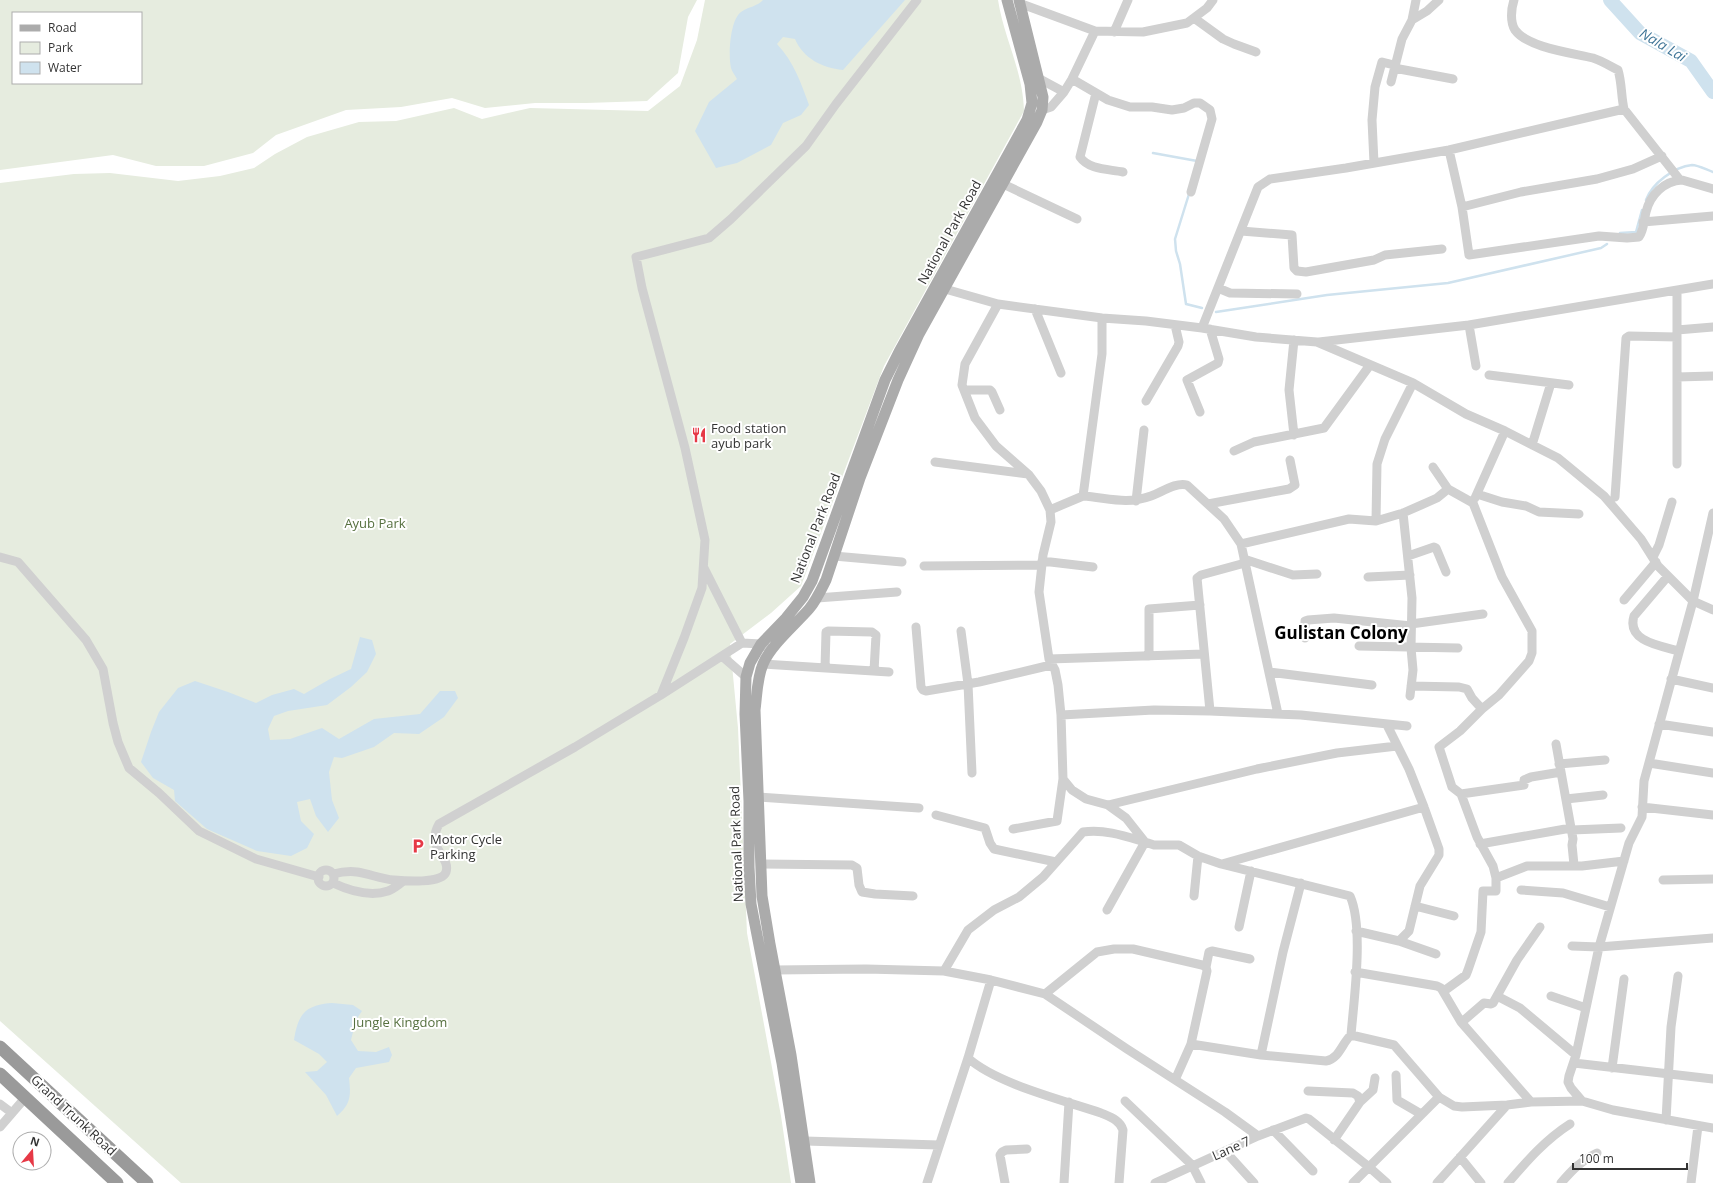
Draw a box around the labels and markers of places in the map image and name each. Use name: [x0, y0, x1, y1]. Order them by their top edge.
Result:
place label: Food station ayub park: [711, 419, 786, 452]
restaurant icon: Food station ayub park: [690, 426, 708, 444]
place label: Motor Cycle Parking: [430, 830, 502, 863]
parking icon: Motor Cycle Parking: [409, 837, 427, 855]

